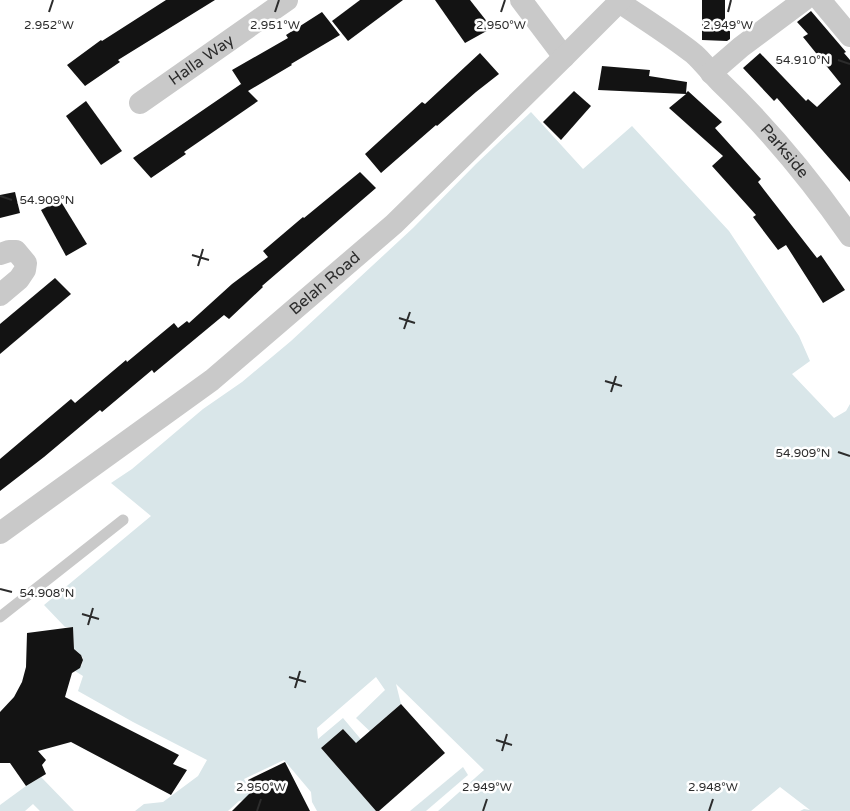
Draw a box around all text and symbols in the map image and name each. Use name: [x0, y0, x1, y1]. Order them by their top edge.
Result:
text: 2.952°W: [24, 18, 74, 32]
text: 2.951°W: [250, 18, 300, 32]
text: 2.950°W: [476, 18, 526, 32]
text: 2.949°W: [703, 18, 753, 32]
street label: Halla Way: [165, 30, 238, 90]
text: 54.910°N: [776, 53, 830, 67]
street label: Parkside: [756, 120, 813, 182]
text: 54.909°N: [20, 193, 74, 207]
street label: Belah Road: [285, 247, 364, 319]
text: 54.909°N: [776, 446, 830, 460]
text: 54.908°N: [20, 586, 74, 600]
text: 2.950°W: [236, 780, 286, 794]
text: 2.949°W: [462, 780, 512, 794]
text: 2.948°W: [688, 780, 738, 794]

